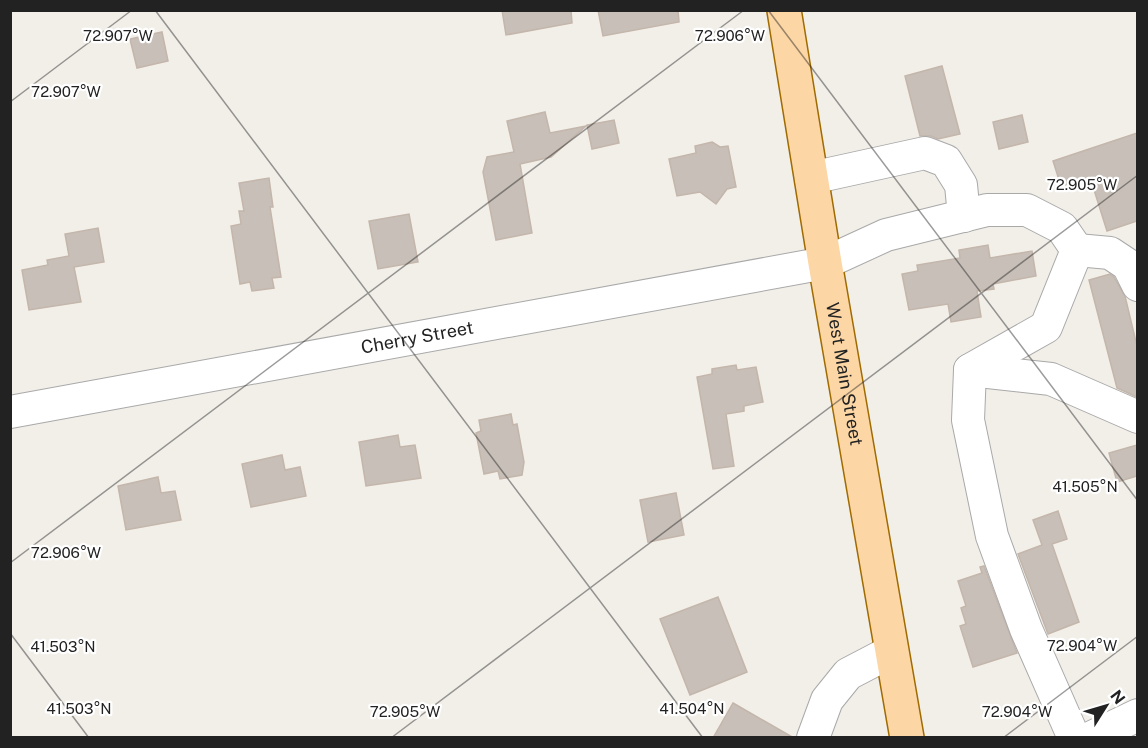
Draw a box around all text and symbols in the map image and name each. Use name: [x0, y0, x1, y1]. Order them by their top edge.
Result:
text: 72.907°W: [83, 27, 153, 44]
text: 72.906°W: [695, 27, 765, 44]
text: 72.907°W: [31, 83, 101, 100]
text: 72.905°W: [1047, 176, 1117, 193]
street label: West Main Street: [822, 301, 867, 447]
street label: Cherry Street: [359, 316, 475, 358]
text: 41.505°N: [1052, 478, 1118, 495]
text: 72.906°W: [31, 544, 101, 561]
text: 72.904°W: [1047, 637, 1117, 654]
text: 41.503°N: [30, 638, 96, 655]
north arrow: [1076, 676, 1136, 736]
text: N: [1106, 687, 1129, 708]
text: 41.503°N: [46, 700, 112, 717]
text: 41.504°N: [659, 700, 725, 717]
text: 72.905°W: [370, 703, 440, 720]
text: 72.904°W: [982, 703, 1052, 720]

